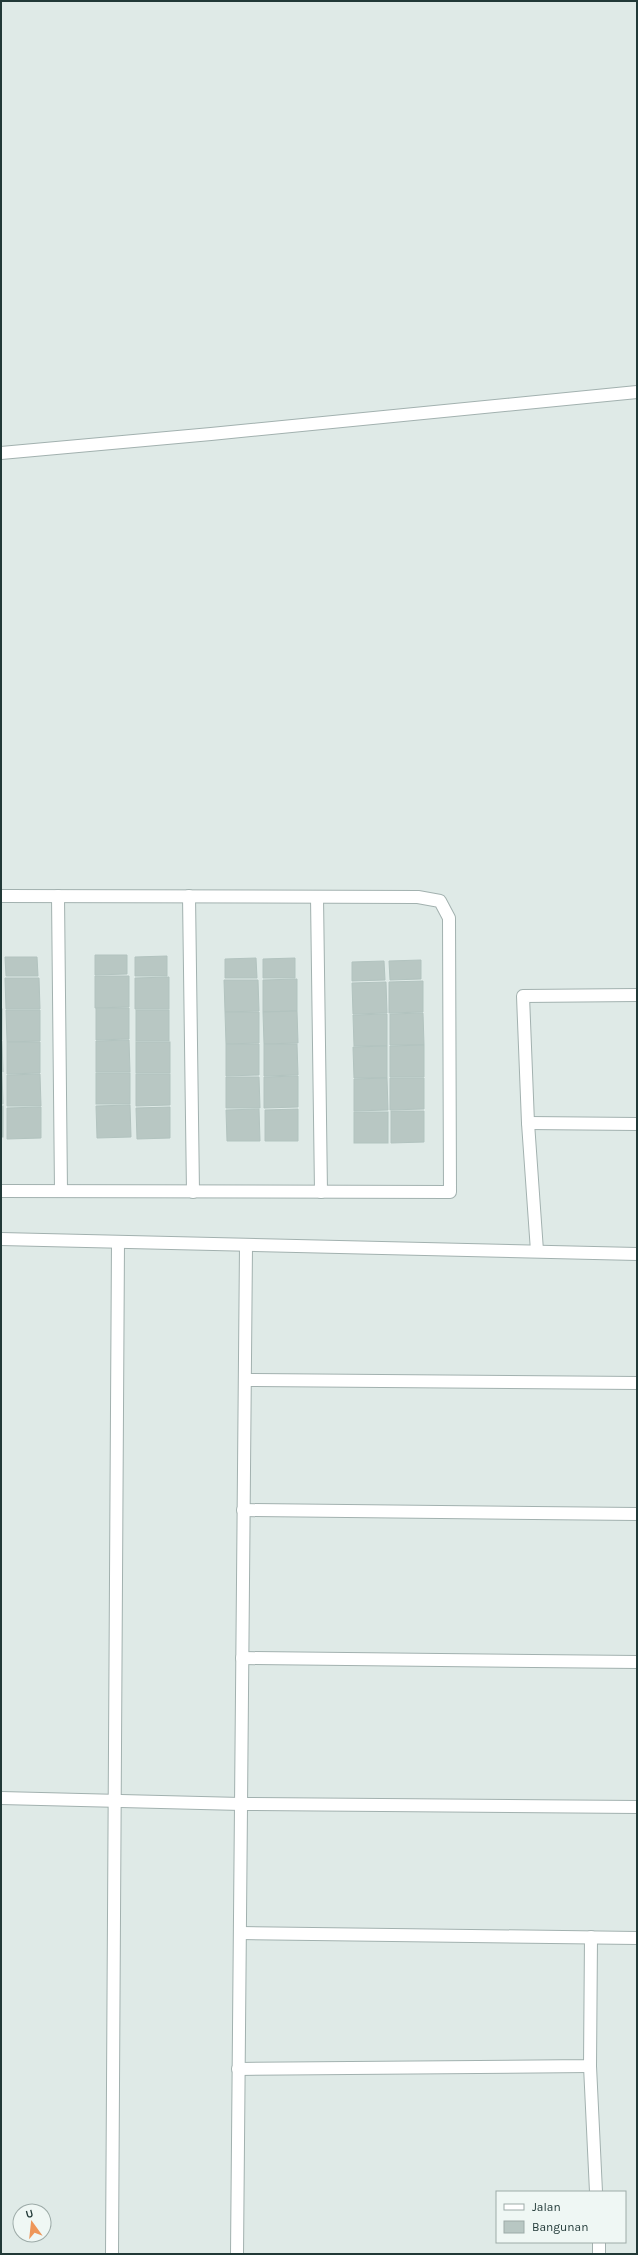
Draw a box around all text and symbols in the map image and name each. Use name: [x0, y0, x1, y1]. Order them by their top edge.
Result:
legend: [496, 2191, 626, 2243]
text: Jalan: [532, 2200, 561, 2214]
north arrow: [12, 2203, 52, 2243]
text: U: [24, 2207, 35, 2221]
text: Bangunan: [532, 2220, 588, 2234]

